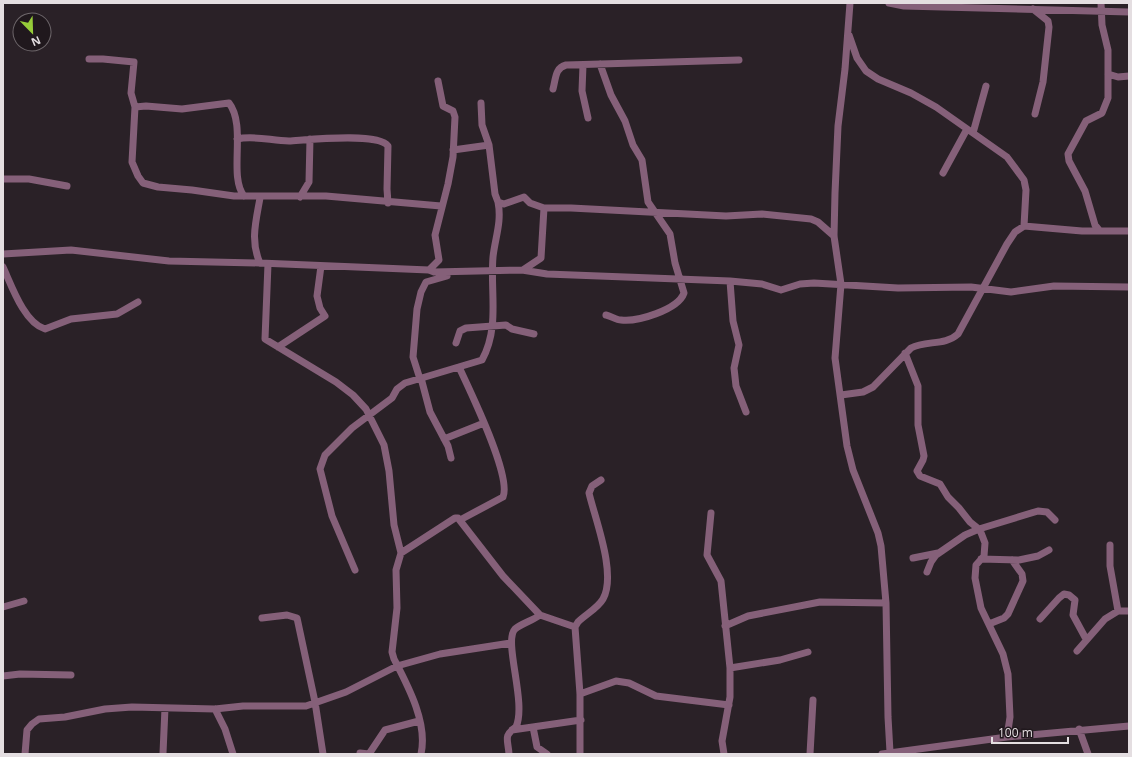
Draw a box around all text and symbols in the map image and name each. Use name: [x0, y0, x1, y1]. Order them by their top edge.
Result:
north arrow: [12, 12, 52, 52]
text: N: [29, 33, 43, 50]
scale bar: [992, 719, 1068, 745]
text: 100 m: [998, 724, 1033, 741]

